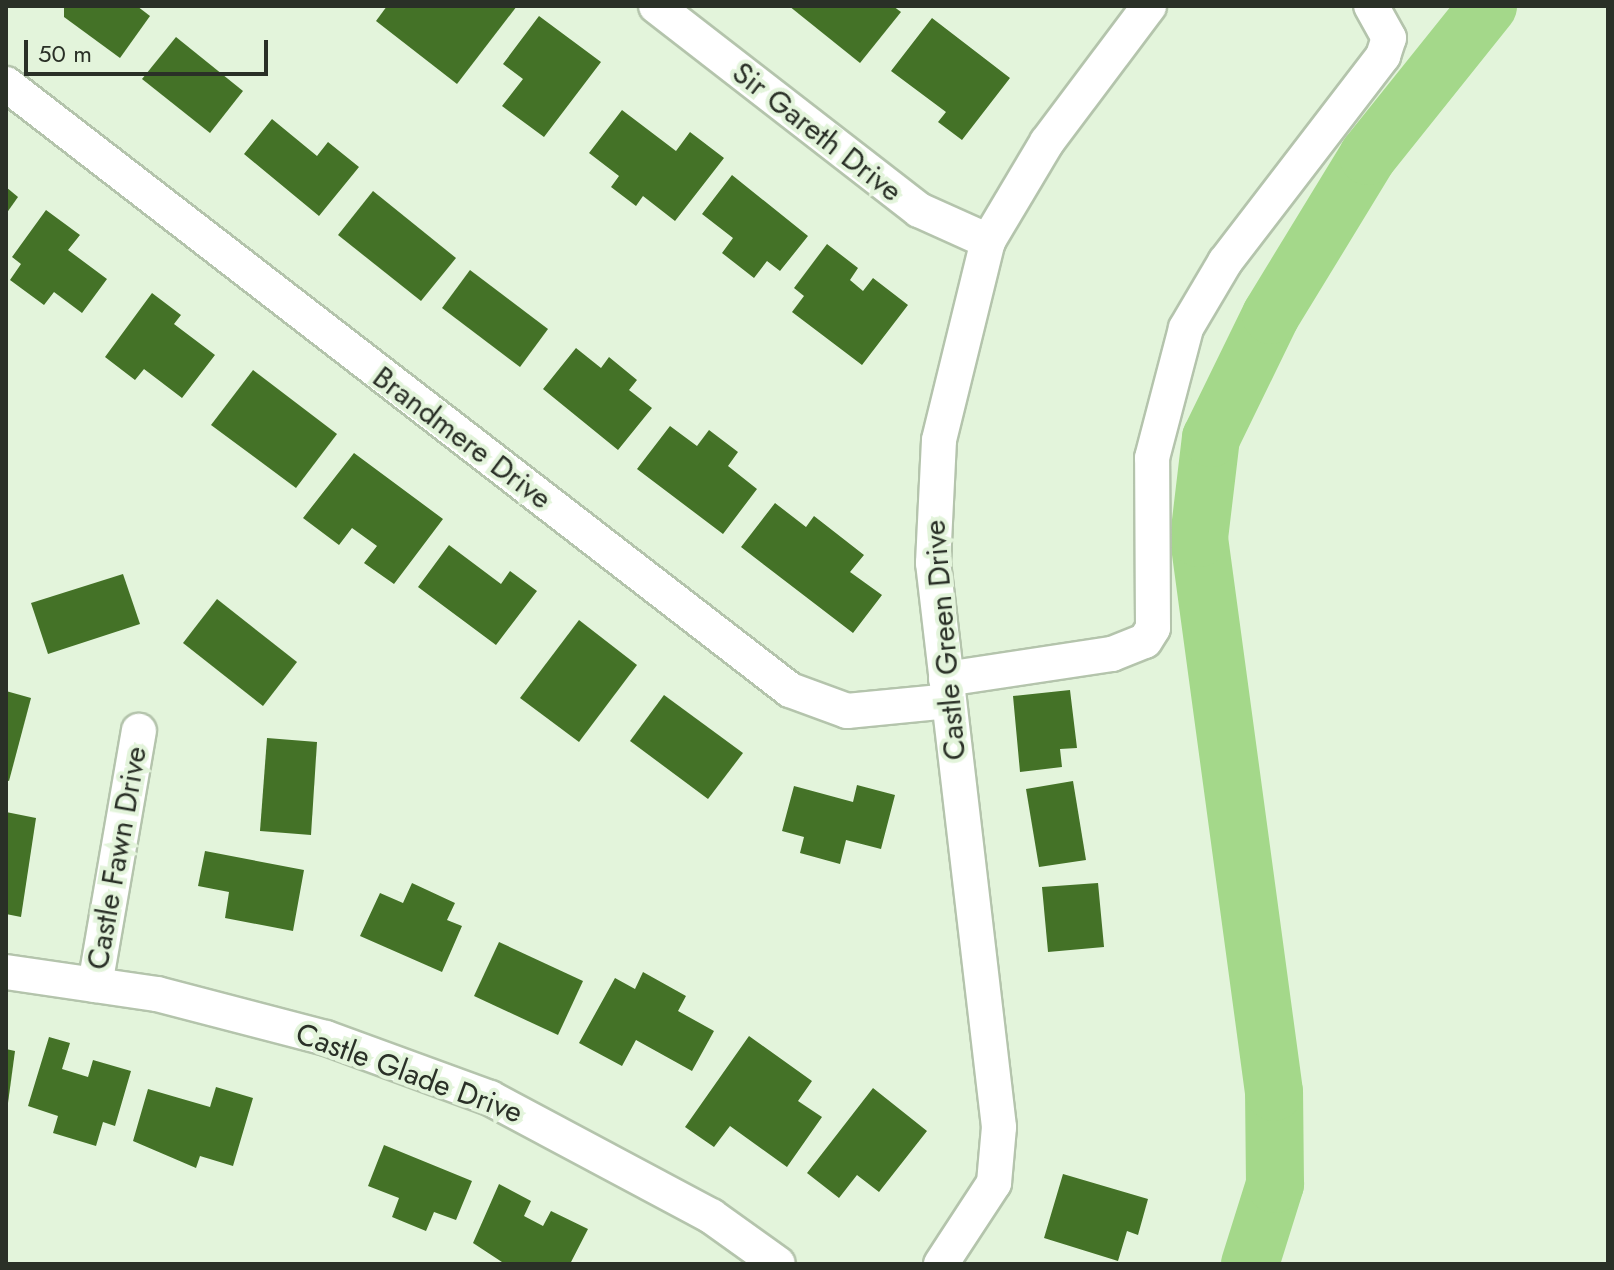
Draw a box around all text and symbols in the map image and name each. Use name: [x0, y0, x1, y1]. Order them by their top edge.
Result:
scale bar: [28, 24, 272, 74]
text: 50 m: [38, 36, 92, 71]
street label: Sir Gareth Drive: [725, 55, 909, 209]
street label: Brandmere Drive: [366, 359, 558, 517]
street label: Castle Green Drive: [917, 518, 973, 762]
street label: Castle Fawn Drive: [80, 744, 154, 972]
street label: Castle Glade Drive: [291, 1015, 527, 1131]

